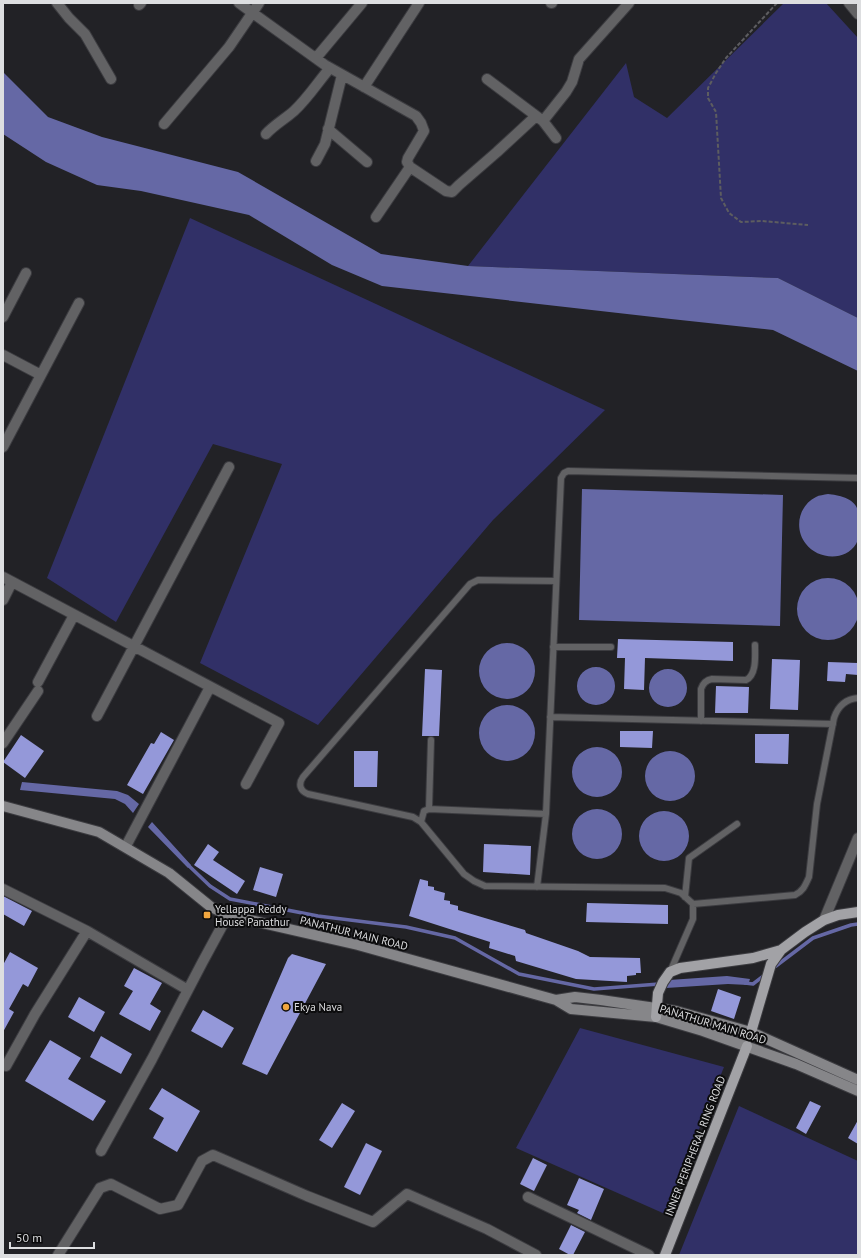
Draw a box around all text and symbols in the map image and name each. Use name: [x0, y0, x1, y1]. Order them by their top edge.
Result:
place label: Yellappa Reddy House Panathur: [215, 902, 290, 929]
marker: Yellappa Reddy House Panathur: [202, 910, 212, 920]
street label: PANATHUR MAIN ROAD: [299, 913, 409, 953]
place label: Ekya Nava: [294, 1000, 342, 1014]
street label: PANATHUR MAIN ROAD: [658, 1001, 768, 1047]
marker: Ekya Nava: [281, 1002, 291, 1012]
street label: INNER PERIPHERAL RING ROAD: [662, 1074, 728, 1218]
scale bar: [10, 1224, 94, 1250]
text: 50 m: [16, 1230, 42, 1245]

